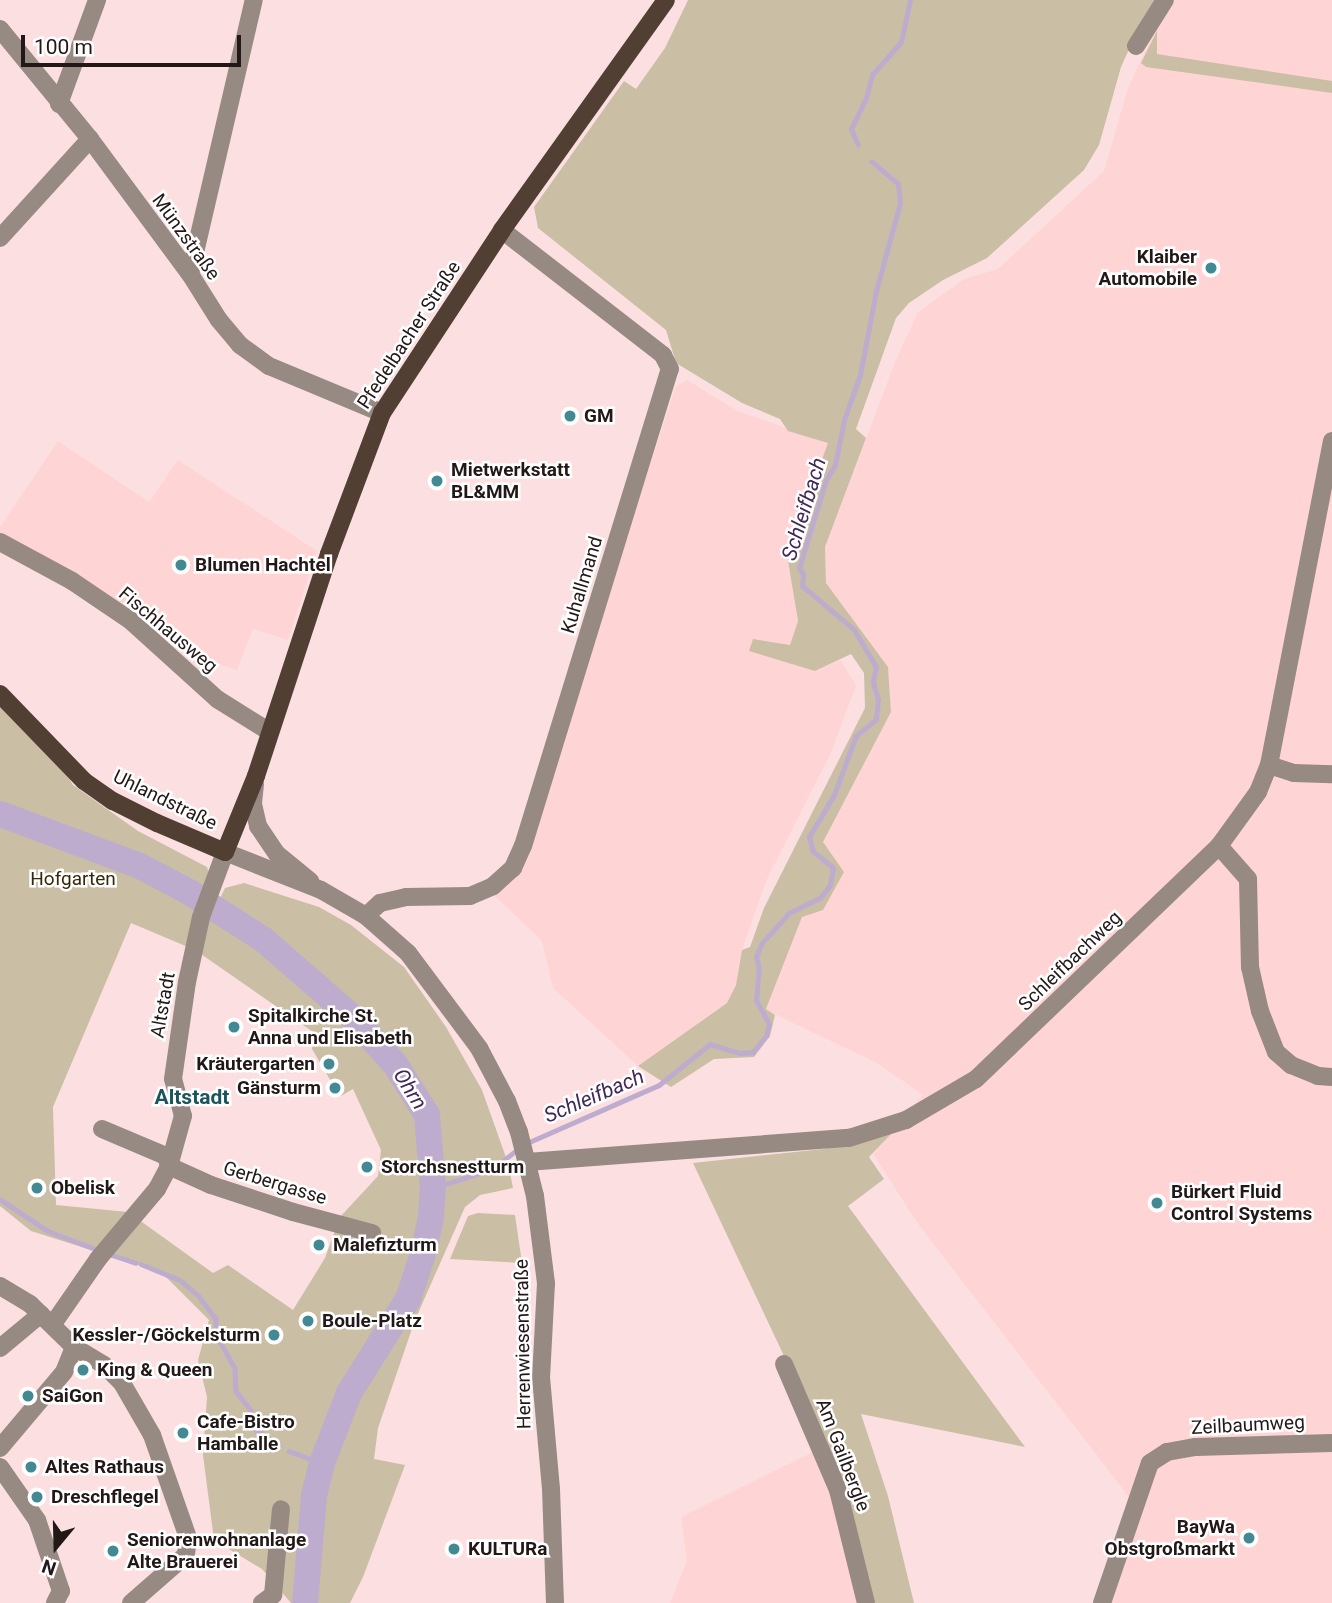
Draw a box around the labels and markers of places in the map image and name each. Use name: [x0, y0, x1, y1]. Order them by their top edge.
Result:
place label: Klaiber Automobile: [1099, 246, 1197, 290]
marker: Klaiber Automobile: [1203, 260, 1219, 276]
place label: GM: [584, 405, 614, 427]
marker: GM: [562, 408, 578, 424]
place label: Mietwerkstatt BL&MM: [451, 459, 570, 503]
marker: Mietwerkstatt BL&MM: [429, 473, 445, 489]
place label: Blumen Hachtel: [195, 554, 331, 576]
marker: Blumen Hachtel: [173, 557, 189, 573]
place label: Spitalkirche St. Anna und Elisabeth: [248, 1005, 412, 1049]
marker: Spitalkirche St. Anna und Elisabeth: [226, 1019, 242, 1035]
place label: Kräutergarten: [196, 1053, 315, 1075]
marker: Kräutergarten: [321, 1056, 337, 1072]
place label: Gänsturm: [237, 1077, 321, 1099]
marker: Gänsturm: [327, 1080, 343, 1096]
place label: Storchsnestturm: [381, 1156, 524, 1178]
marker: Storchsnestturm: [359, 1159, 375, 1175]
place label: Obelisk: [51, 1177, 115, 1199]
marker: Obelisk: [29, 1180, 45, 1196]
place label: Bürkert Fluid Control Systems: [1171, 1181, 1312, 1225]
marker: Bürkert Fluid Control Systems: [1149, 1195, 1165, 1211]
place label: Malefizturm: [333, 1234, 437, 1256]
marker: Malefizturm: [311, 1237, 327, 1253]
place label: Boule-Platz: [322, 1310, 422, 1332]
marker: Boule-Platz: [300, 1313, 316, 1329]
place label: Kessler-/Göckelsturm: [73, 1324, 260, 1346]
marker: Kessler-/Göckelsturm: [266, 1327, 282, 1343]
place label: King & Queen: [97, 1359, 212, 1381]
marker: King & Queen: [75, 1362, 91, 1378]
place label: SaiGon: [42, 1385, 103, 1407]
marker: SaiGon: [20, 1388, 36, 1404]
place label: Cafe-Bistro Hamballe: [197, 1411, 295, 1455]
marker: Cafe-Bistro Hamballe: [175, 1425, 191, 1441]
place label: Altes Rathaus: [45, 1456, 164, 1478]
marker: Altes Rathaus: [23, 1459, 39, 1475]
place label: Dreschflegel: [51, 1486, 159, 1508]
marker: Dreschflegel: [29, 1489, 45, 1505]
place label: BayWa Obstgroßmarkt: [1105, 1516, 1235, 1560]
place label: Seniorenwohnanlage Alte Brauerei: [127, 1529, 306, 1573]
marker: BayWa Obstgroßmarkt: [1241, 1530, 1257, 1546]
place label: KULTURa: [468, 1538, 547, 1560]
marker: KULTURa: [446, 1541, 462, 1557]
marker: Seniorenwohnanlage Alte Brauerei: [105, 1543, 121, 1559]

